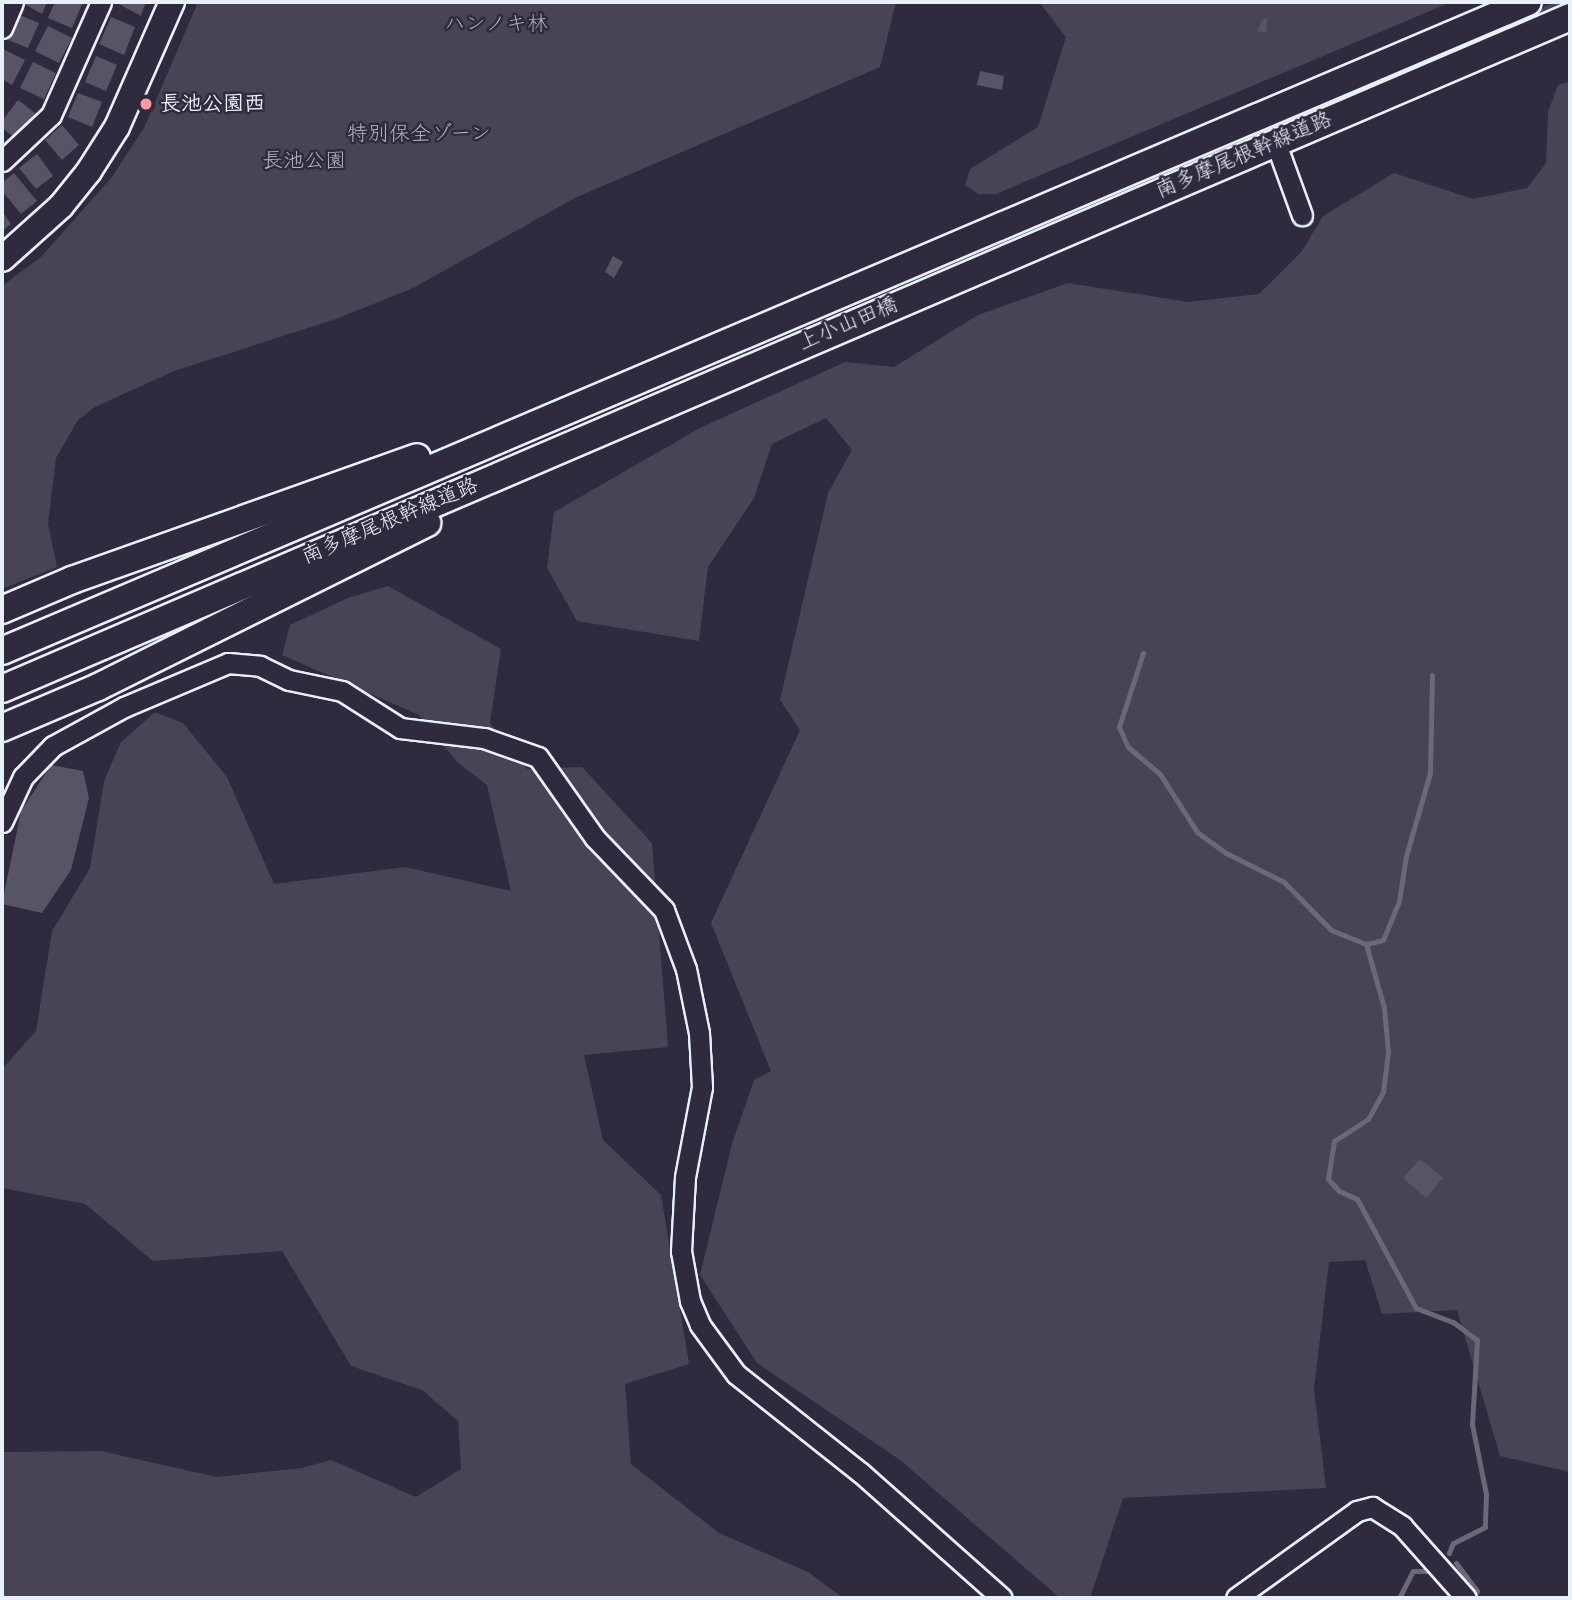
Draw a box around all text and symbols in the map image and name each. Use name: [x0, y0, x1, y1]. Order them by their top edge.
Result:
park label: ハンノキ林: [444, 11, 548, 37]
place label: 長池公園西: [160, 91, 265, 117]
marker: 長池公園西: [138, 96, 154, 112]
street label: 南多摩尾根幹線道路: [1152, 106, 1336, 204]
park label: 特別保全ゾーン: [346, 121, 492, 147]
park label: 長池公園: [262, 148, 346, 174]
street label: 上小山田橋: [795, 292, 901, 356]
street label: 南多摩尾根幹線道路: [298, 472, 482, 570]

